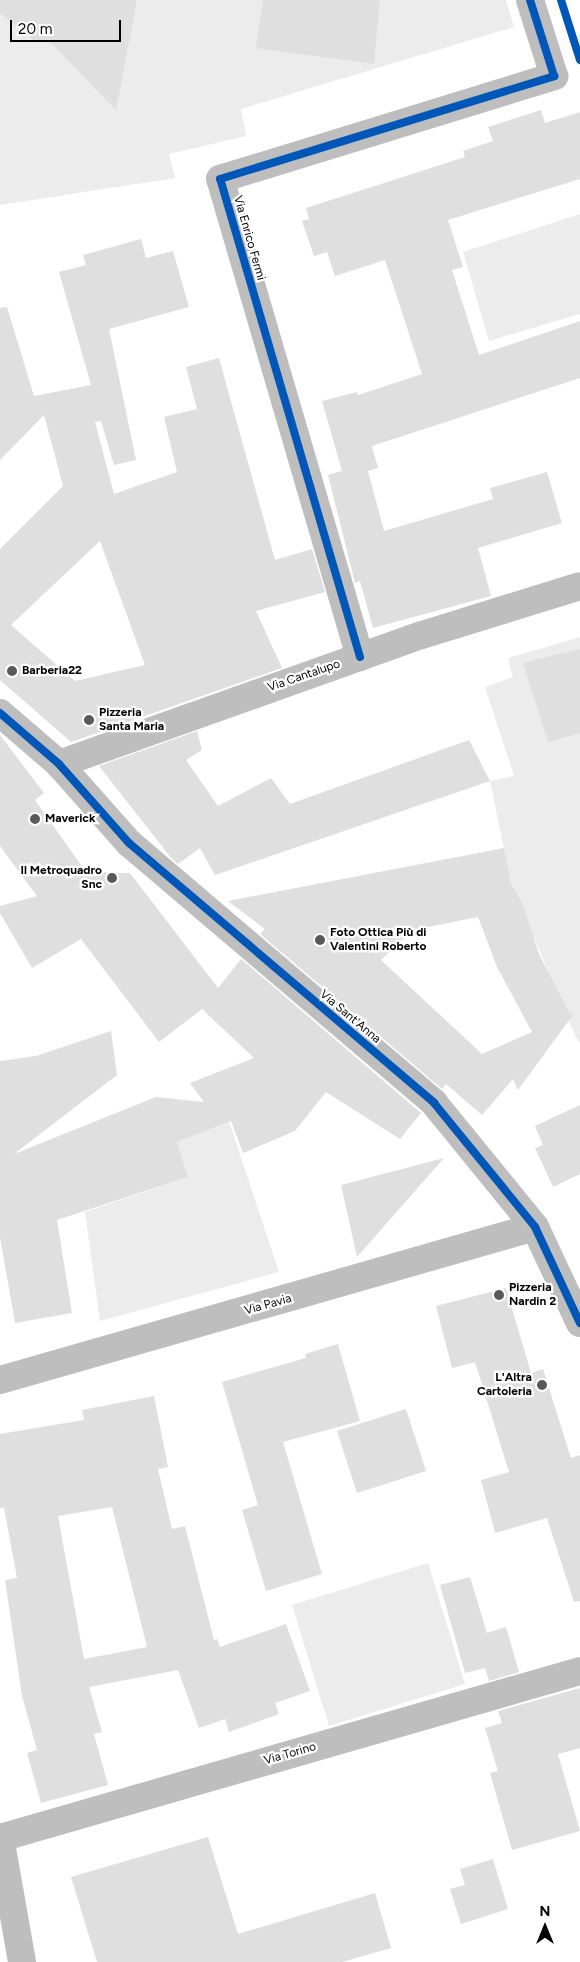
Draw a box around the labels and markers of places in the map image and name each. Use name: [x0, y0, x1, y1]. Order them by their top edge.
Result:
place label: Barberia22: [22, 664, 82, 678]
marker: Barberia22: [6, 665, 18, 677]
place label: Pizzeria Santa Maria: [99, 706, 164, 734]
marker: Pizzeria Santa Maria: [83, 714, 95, 726]
place label: Maverick: [45, 812, 95, 826]
marker: Maverick: [29, 813, 41, 825]
place label: Il Metroquadro Snc: [20, 864, 102, 892]
marker: Il Metroquadro Snc: [106, 872, 118, 884]
place label: Foto Ottica Più di Valentini Roberto: [330, 926, 427, 954]
marker: Foto Ottica Più di Valentini Roberto: [314, 934, 326, 946]
place label: Pizzeria Nardin 2: [509, 1281, 556, 1309]
marker: Pizzeria Nardin 2: [493, 1289, 505, 1301]
place label: L'Altra Cartoleria: [477, 1371, 532, 1399]
marker: L'Altra Cartoleria: [536, 1379, 548, 1391]

